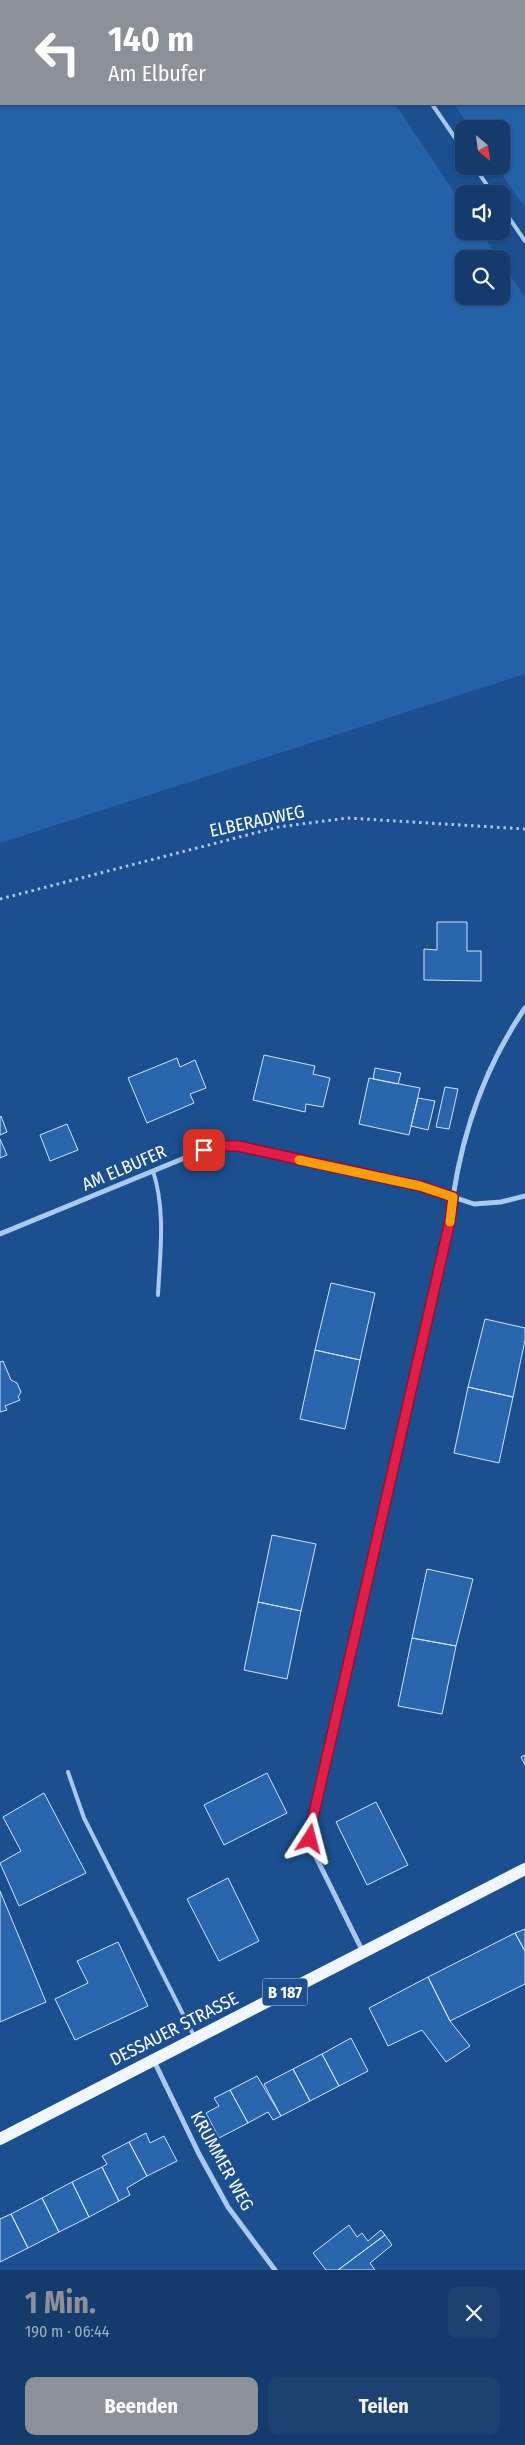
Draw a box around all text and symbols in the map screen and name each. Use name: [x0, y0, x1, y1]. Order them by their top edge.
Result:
text: 140 m: [108, 18, 194, 60]
icon: left: [25, 20, 90, 85]
text: Am Elbufer: [108, 60, 206, 87]
north arrow: [455, 120, 510, 175]
map controls: [455, 120, 510, 305]
button: sound: [455, 185, 510, 240]
button: search: [455, 250, 510, 305]
street label: ELBERADWEG: [208, 800, 306, 842]
pin: [183, 1129, 225, 1171]
icon: arrive: [190, 1136, 218, 1164]
street label: AM ELBUFER: [79, 1140, 170, 1196]
position arrow: [283, 1812, 335, 1864]
road number: B 187: [262, 1978, 308, 2005]
street label: DESSAUER STRASSE: [106, 1987, 242, 2071]
street label: KRUMMER WEG: [186, 2108, 258, 2214]
text: 1 Min.: [25, 2285, 96, 2321]
button: close: [448, 2287, 500, 2339]
text: 190 m · 06:44: [25, 2322, 109, 2341]
button: Beenden: [25, 2377, 258, 2435]
button: Teilen: [268, 2377, 500, 2435]

